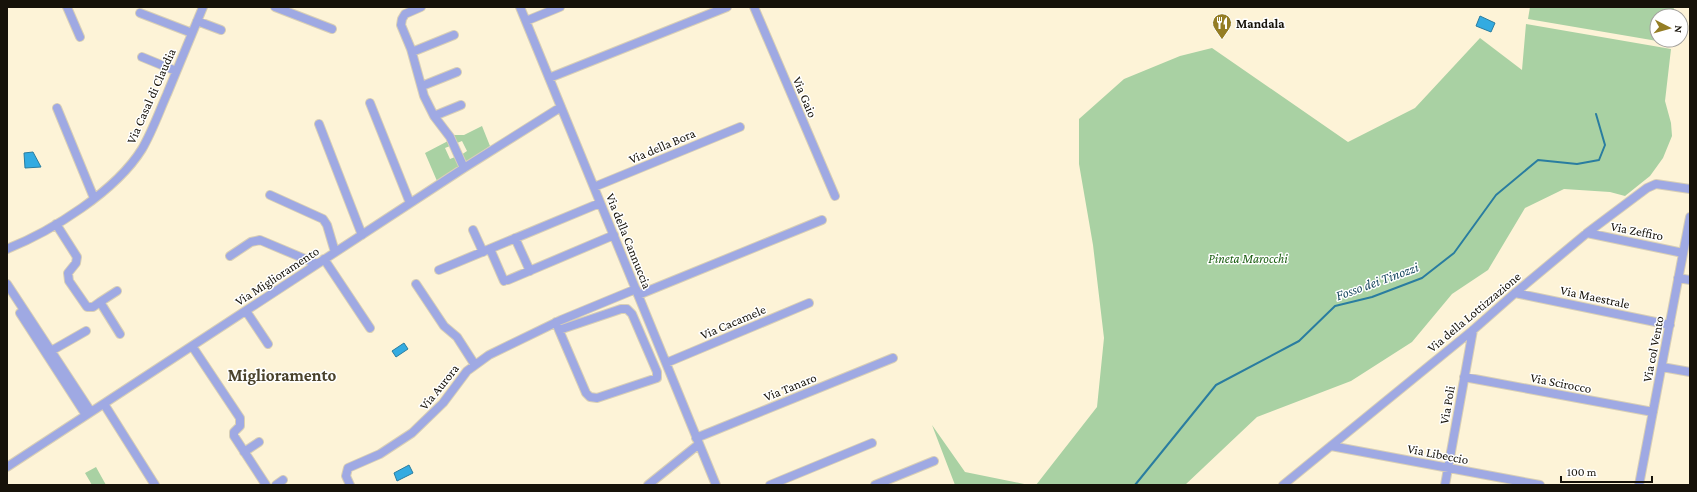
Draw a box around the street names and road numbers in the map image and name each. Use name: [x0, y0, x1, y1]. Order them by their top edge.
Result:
street label: Via Casal di Claudia: [123, 46, 179, 146]
street label: Via Gaio: [790, 74, 820, 120]
street label: Via della Bora: [626, 125, 698, 167]
street label: Via della Cannuccia: [603, 191, 655, 291]
street label: Via Zeffiro: [1609, 219, 1665, 243]
street label: Via Miglioramento: [232, 243, 322, 309]
street label: Via della Lottizzazione: [1424, 268, 1524, 355]
street label: Via Maestrale: [1559, 282, 1631, 312]
street label: Via Cacamele: [698, 301, 768, 342]
street label: Via col Vento: [1639, 315, 1667, 383]
street label: Via Aurora: [416, 361, 462, 413]
street label: Via Tanaro: [761, 370, 819, 404]
street label: Via Scirocco: [1529, 370, 1593, 396]
street label: Via Poli: [1436, 384, 1458, 425]
street label: Via Libeccio: [1406, 441, 1470, 467]

